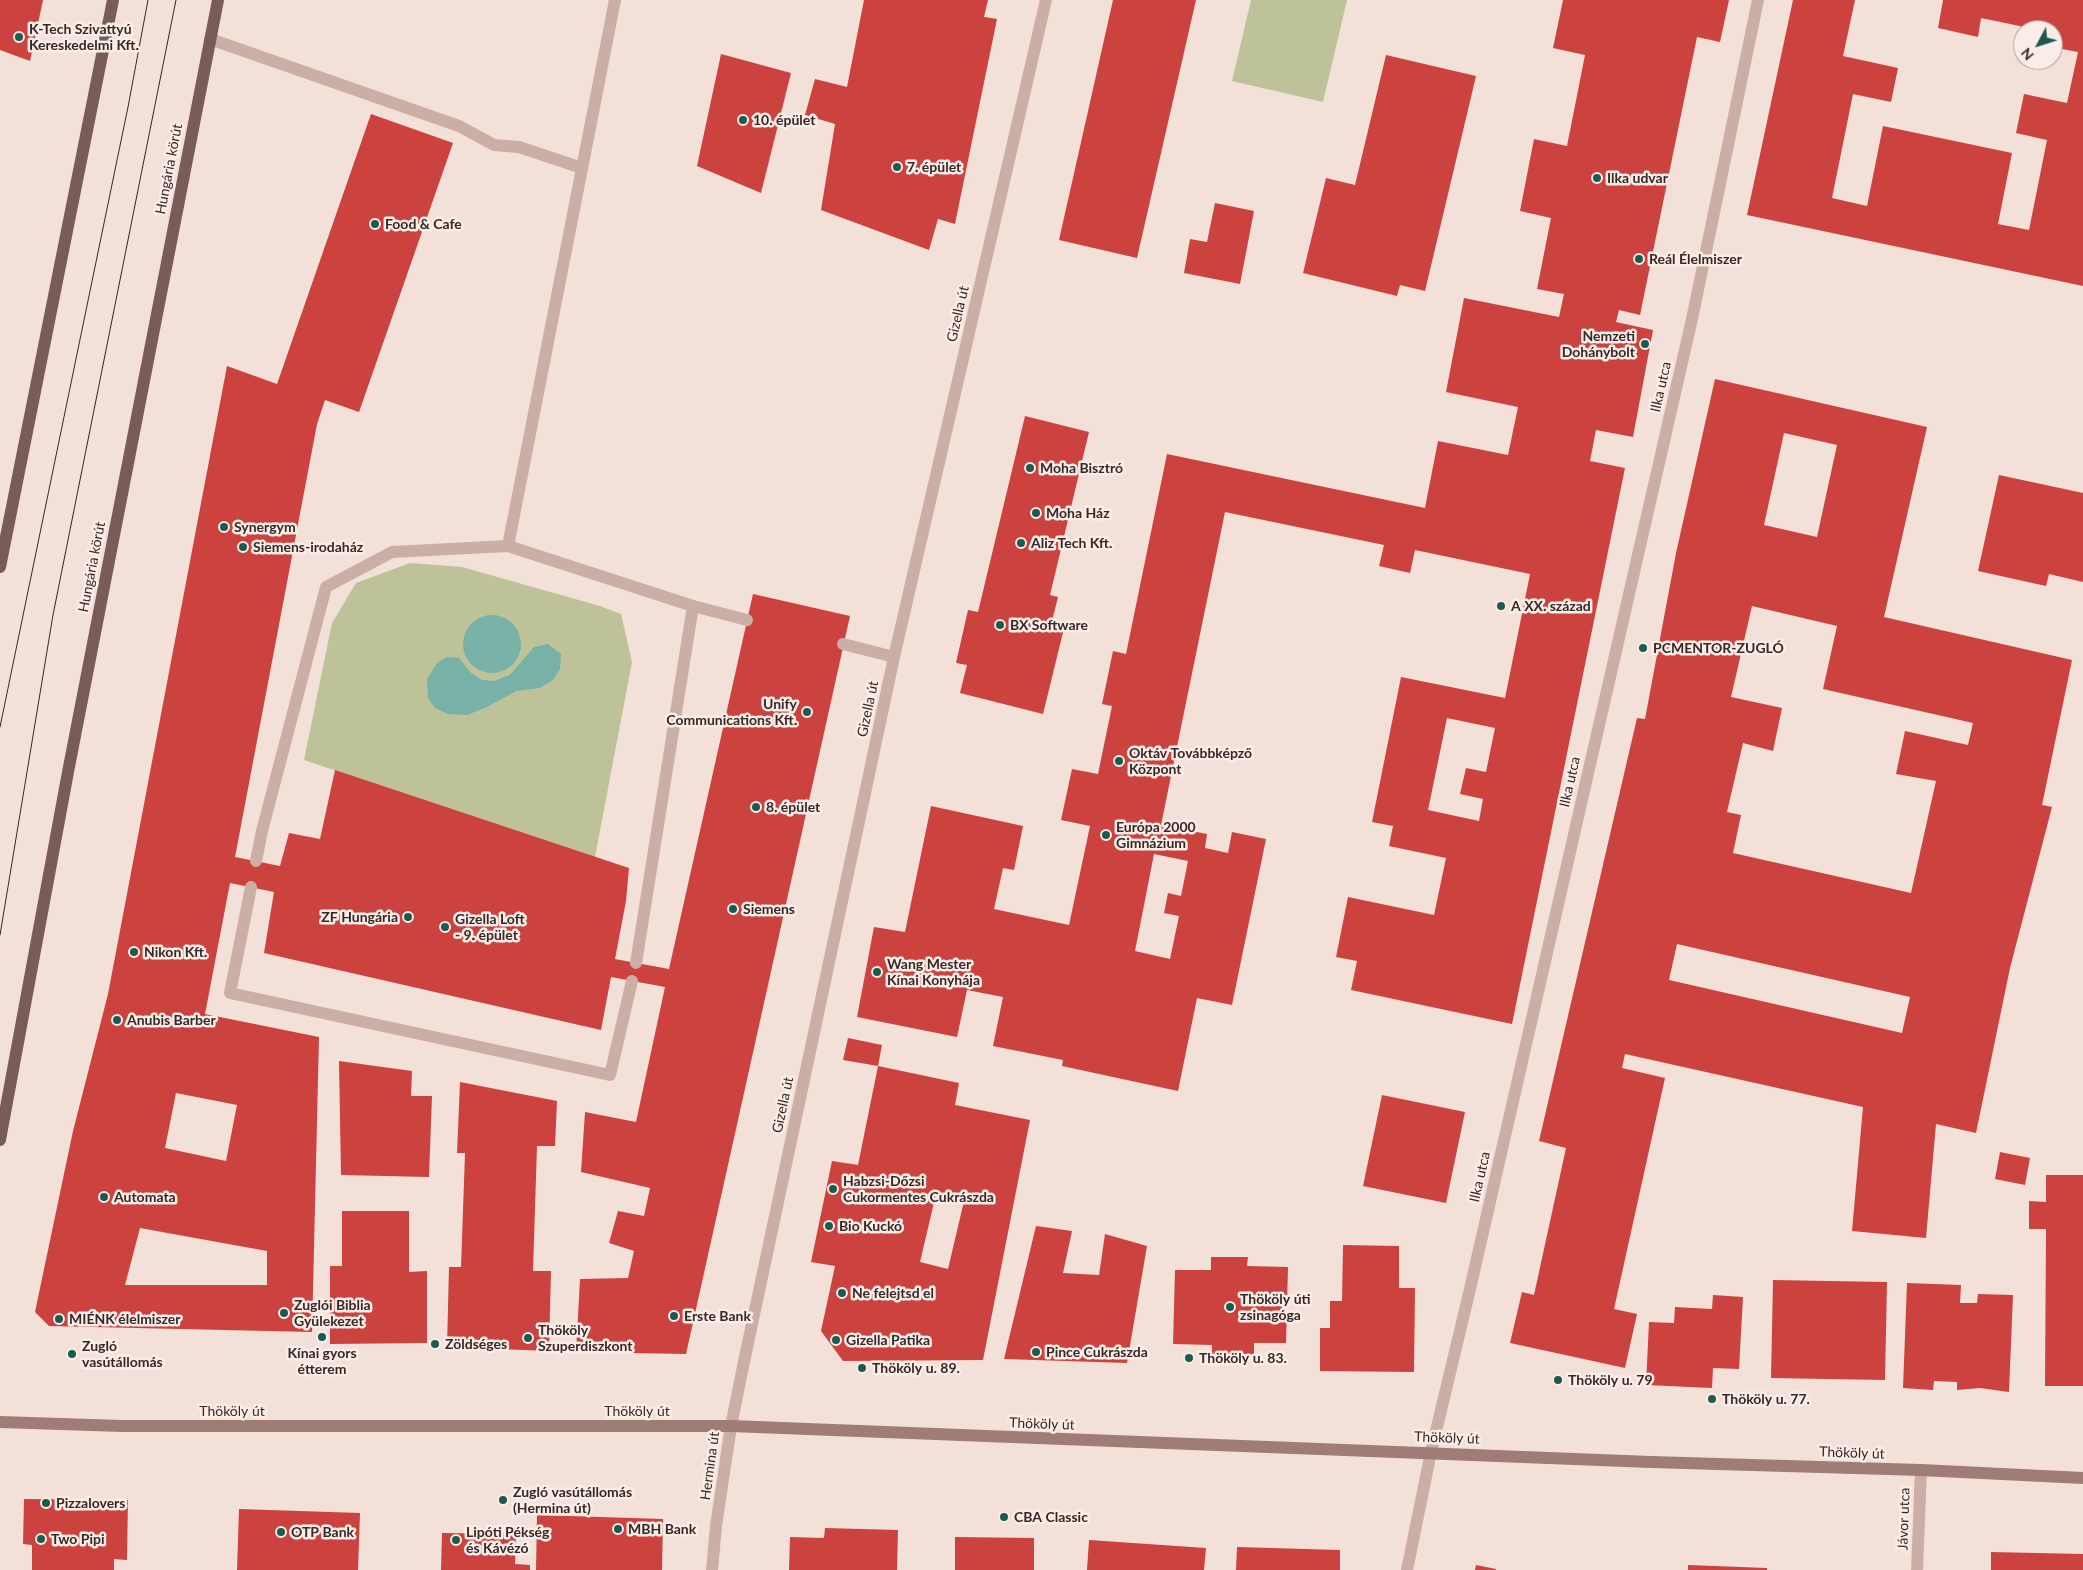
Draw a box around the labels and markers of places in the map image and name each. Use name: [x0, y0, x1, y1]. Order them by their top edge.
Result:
place label: K-Tech Szivattyú Kereskedelmi Kft.: [29, 21, 139, 54]
marker: K-Tech Szivattyú Kereskedelmi Kft.: [13, 31, 25, 43]
place label: 10. épület: [753, 112, 815, 128]
marker: 10. épület: [737, 114, 749, 126]
place label: 7. épület: [907, 159, 961, 175]
marker: 7. épület: [891, 161, 903, 173]
place label: Ilka udvar: [1607, 170, 1668, 186]
marker: Ilka udvar: [1591, 172, 1603, 184]
place label: Food & Cafe: [385, 216, 462, 232]
marker: Food & Cafe: [369, 218, 381, 230]
place label: Reál Élelmiszer: [1649, 251, 1742, 267]
marker: Reál Élelmiszer: [1633, 253, 1645, 265]
place label: Nemzeti Dohánybolt: [1562, 328, 1635, 361]
marker: Nemzeti Dohánybolt: [1639, 338, 1651, 350]
place label: Moha Bisztró: [1040, 460, 1123, 476]
marker: Moha Bisztró: [1024, 462, 1036, 474]
place label: Moha Ház: [1046, 505, 1110, 521]
marker: Moha Ház: [1030, 507, 1042, 519]
place label: Synergym: [234, 519, 296, 535]
marker: Synergym: [218, 521, 230, 533]
place label: Aliz Tech Kft.: [1031, 535, 1112, 551]
marker: Aliz Tech Kft.: [1015, 537, 1027, 549]
place label: Siemens-irodaház: [253, 539, 363, 555]
marker: Siemens-irodaház: [237, 541, 249, 553]
place label: A XX. század: [1511, 598, 1591, 614]
marker: A XX. század: [1495, 600, 1507, 612]
place label: BX Software: [1010, 617, 1088, 633]
marker: BX Software: [994, 619, 1006, 631]
place label: PCMENTOR-ZUGLÓ: [1653, 640, 1784, 656]
marker: PCMENTOR-ZUGLÓ: [1637, 642, 1649, 654]
place label: Unify Communications Kft.: [666, 696, 797, 729]
marker: Unify Communications Kft.: [801, 706, 813, 718]
place label: Oktáv Továbbképző Központ: [1129, 745, 1252, 778]
marker: Oktáv Továbbképző Központ: [1113, 755, 1125, 767]
place label: 8. épület: [766, 799, 820, 815]
marker: 8. épület: [750, 801, 762, 813]
place label: Európa 2000 Gimnázium: [1116, 819, 1196, 852]
marker: Európa 2000 Gimnázium: [1100, 829, 1112, 841]
place label: Siemens: [743, 901, 795, 917]
marker: Siemens: [727, 903, 739, 915]
place label: ZF Hungária: [321, 909, 398, 925]
marker: ZF Hungária: [402, 911, 414, 923]
place label: Gizella Loft - 9. épület: [455, 911, 525, 944]
marker: Gizella Loft - 9. épület: [439, 921, 451, 933]
place label: Nikon Kft.: [144, 944, 207, 960]
marker: Nikon Kft.: [128, 946, 140, 958]
place label: Wang Mester Kínai Konyhája: [887, 956, 980, 989]
marker: Wang Mester Kínai Konyhája: [871, 966, 883, 978]
place label: Anubis Barber: [127, 1012, 216, 1028]
marker: Anubis Barber: [111, 1014, 123, 1026]
place label: Habzsi-Dőzsi Cukormentes Cukrászda: [843, 1173, 994, 1206]
marker: Habzsi-Dőzsi Cukormentes Cukrászda: [827, 1183, 839, 1195]
place label: Automata: [114, 1189, 176, 1205]
marker: Automata: [98, 1191, 110, 1203]
place label: Bio Kuckó: [839, 1218, 902, 1234]
marker: Bio Kuckó: [823, 1220, 835, 1232]
place label: Ne felejtsd el: [852, 1285, 934, 1301]
marker: Ne felejtsd el: [836, 1287, 848, 1299]
place label: Thököly úti zsinagóga: [1240, 1291, 1311, 1324]
place label: Zuglói Biblia Gyülekezet: [294, 1297, 371, 1330]
marker: Thököly úti zsinagóga: [1224, 1301, 1236, 1313]
marker: Zuglói Biblia Gyülekezet: [278, 1307, 290, 1319]
place label: Erste Bank: [684, 1308, 751, 1324]
marker: Erste Bank: [668, 1310, 680, 1322]
place label: MIÉNK élelmiszer: [69, 1311, 181, 1327]
marker: MIÉNK élelmiszer: [53, 1313, 65, 1325]
place label: Thököly Szuperdiszkont: [538, 1322, 632, 1354]
marker: Kínai gyors étterem: [316, 1331, 328, 1343]
marker: Thököly Szuperdiszkont: [522, 1332, 534, 1344]
place label: Gizella Patika: [846, 1332, 930, 1348]
marker: Gizella Patika: [830, 1334, 842, 1346]
place label: Zöldséges: [445, 1336, 507, 1352]
place label: Zugló vasútállomás: [82, 1338, 163, 1370]
marker: Zöldséges: [429, 1338, 441, 1350]
place label: Pince Cukrászda: [1046, 1344, 1148, 1360]
place label: Kínai gyors étterem: [287, 1345, 357, 1378]
marker: Pince Cukrászda: [1030, 1346, 1042, 1358]
marker: Zugló vasútállomás: [66, 1348, 78, 1360]
place label: Thököly u. 83.: [1199, 1350, 1287, 1366]
marker: Thököly u. 83.: [1183, 1352, 1195, 1364]
place label: Thököly u. 89.: [872, 1360, 960, 1376]
marker: Thököly u. 89.: [856, 1362, 868, 1374]
place label: Thököly u. 79: [1568, 1372, 1653, 1388]
marker: Thököly u. 79: [1552, 1374, 1564, 1386]
place label: Thököly u. 77.: [1722, 1391, 1810, 1407]
marker: Thököly u. 77.: [1706, 1393, 1718, 1405]
place label: Zugló vasútállomás (Hermina út): [513, 1484, 632, 1516]
marker: Zugló vasútállomás (Hermina út): [497, 1494, 509, 1506]
place label: Pizzalovers: [56, 1495, 125, 1511]
marker: Pizzalovers: [40, 1497, 52, 1509]
place label: CBA Classic: [1014, 1509, 1088, 1525]
marker: CBA Classic: [998, 1511, 1010, 1523]
place label: MBH Bank: [628, 1521, 696, 1537]
marker: MBH Bank: [612, 1523, 624, 1535]
place label: OTP Bank: [291, 1524, 354, 1540]
place label: Lipóti Pékség és Kávézó: [466, 1524, 549, 1556]
marker: OTP Bank: [275, 1526, 287, 1538]
place label: Two Pipi: [51, 1531, 104, 1547]
marker: Two Pipi: [35, 1533, 47, 1545]
marker: Lipóti Pékség és Kávézó: [450, 1534, 462, 1546]

